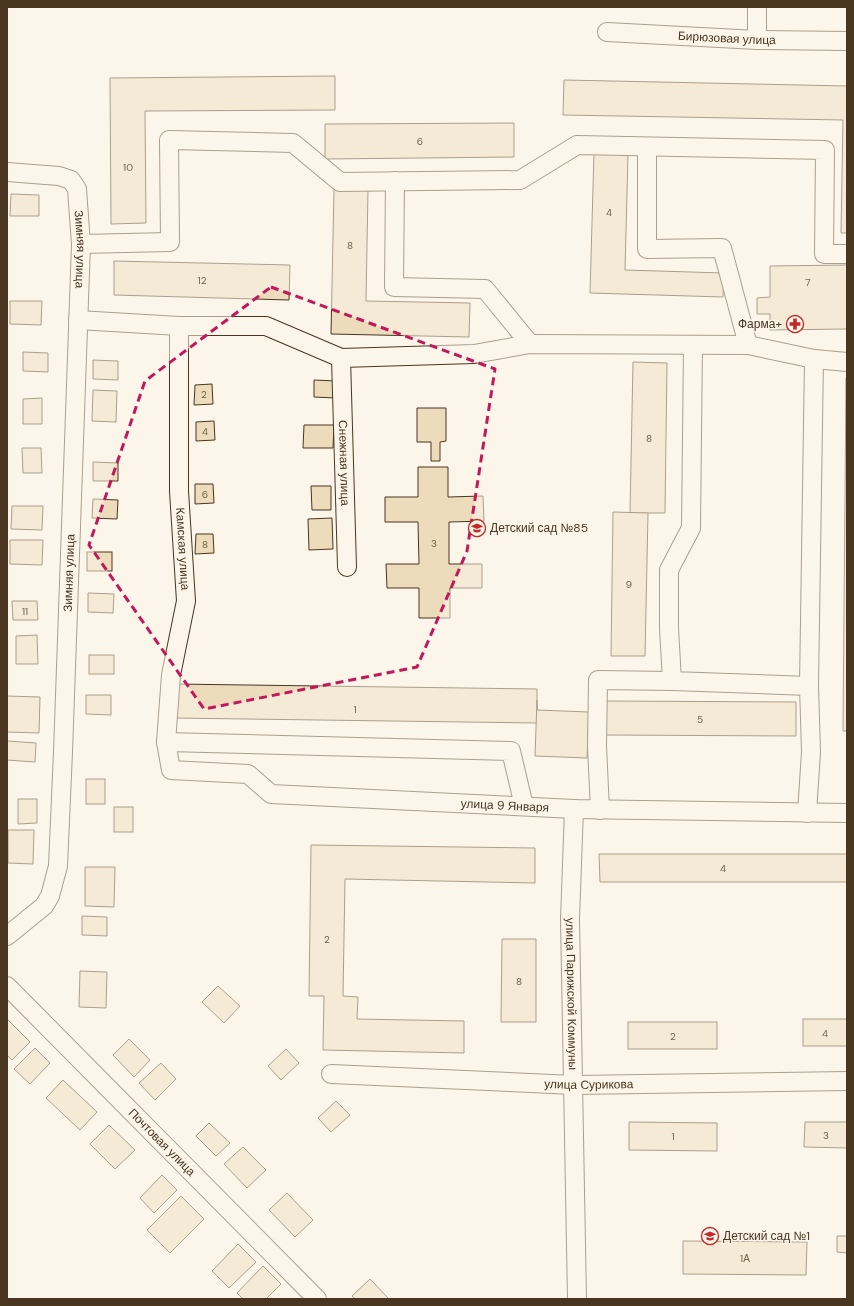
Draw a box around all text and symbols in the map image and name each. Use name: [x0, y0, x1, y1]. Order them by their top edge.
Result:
street label: Бирюзовая улица: [677, 28, 776, 48]
house number: 6: [417, 135, 423, 148]
house number: 10: [123, 161, 133, 174]
house number: 4: [606, 206, 612, 219]
street label: Зимняя улица: [71, 210, 89, 289]
house number: 8: [347, 239, 353, 252]
house number: 12: [198, 274, 207, 287]
house number: 7: [805, 276, 811, 289]
pharmacy icon: Фарма+: [785, 314, 805, 334]
place label: Фарма+: [738, 316, 782, 332]
house number: 2: [201, 388, 207, 401]
street label: Снежная улица: [335, 420, 353, 506]
house number: 4: [202, 425, 208, 438]
house number: 8: [646, 432, 652, 445]
house number: 6: [202, 488, 208, 501]
street label: Камская улица: [172, 507, 193, 591]
school or university icon: Детский сад №85: [467, 518, 487, 538]
place label: Детский сад №85: [490, 520, 588, 536]
street label: Зимняя улица: [60, 533, 78, 612]
house number: 3: [431, 537, 437, 550]
house number: 8: [202, 538, 208, 551]
house number: 9: [626, 578, 632, 591]
house number: 11: [22, 605, 28, 618]
house number: 1: [353, 703, 357, 716]
house number: 5: [697, 713, 703, 726]
street label: улица 9 Января: [460, 795, 549, 816]
house number: 4: [720, 862, 726, 875]
street label: улица Парижской Коммуны: [562, 918, 581, 1070]
house number: 2: [324, 933, 330, 946]
house number: 8: [516, 975, 522, 988]
house number: 4: [822, 1027, 828, 1040]
house number: 2: [670, 1030, 676, 1043]
street label: улица Сурикова: [544, 1076, 634, 1093]
street label: Почтовая улица: [125, 1105, 199, 1180]
house number: 3: [823, 1129, 829, 1142]
house number: 1: [671, 1130, 675, 1143]
school or university icon: Детский сад №1: [700, 1226, 720, 1246]
place label: Детский сад №1: [723, 1228, 810, 1244]
house number: 1А: [740, 1252, 750, 1265]

